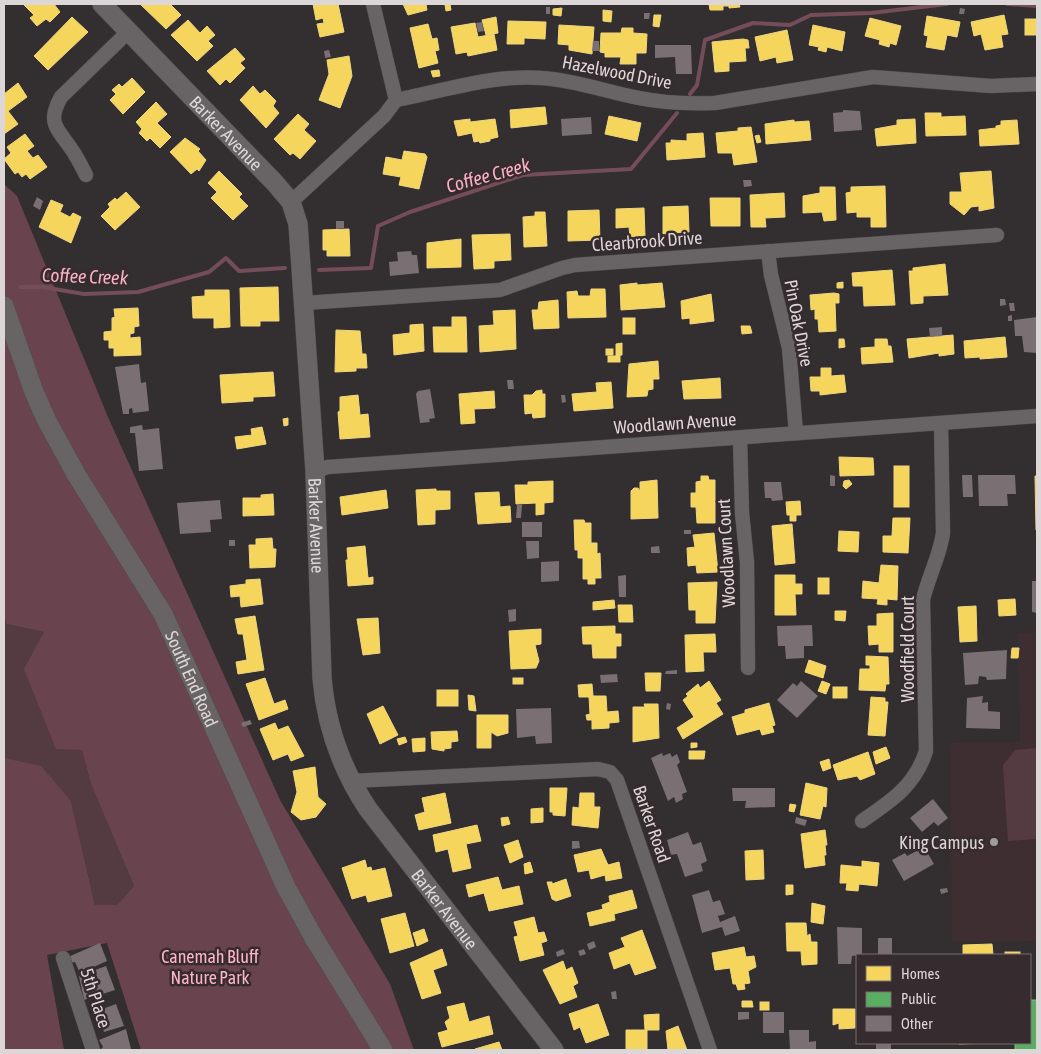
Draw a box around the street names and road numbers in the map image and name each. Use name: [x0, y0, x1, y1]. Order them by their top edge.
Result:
street label: Hazelwood Drive: [560, 51, 674, 93]
street label: Barker Avenue: [186, 91, 267, 174]
street label: Clearbrook Drive: [591, 227, 703, 255]
street label: Pin Oak Drive: [780, 278, 818, 368]
street label: Woodlawn Avenue: [613, 408, 737, 438]
street label: Barker Avenue: [305, 477, 329, 574]
street label: Woodlawn Court: [713, 498, 739, 608]
street label: Woodfield Court: [897, 596, 918, 702]
street label: South End Road: [161, 627, 223, 730]
street label: Barker Road: [629, 783, 675, 865]
street label: Barker Avenue: [408, 865, 483, 953]
street label: 5th Place: [76, 965, 116, 1031]

